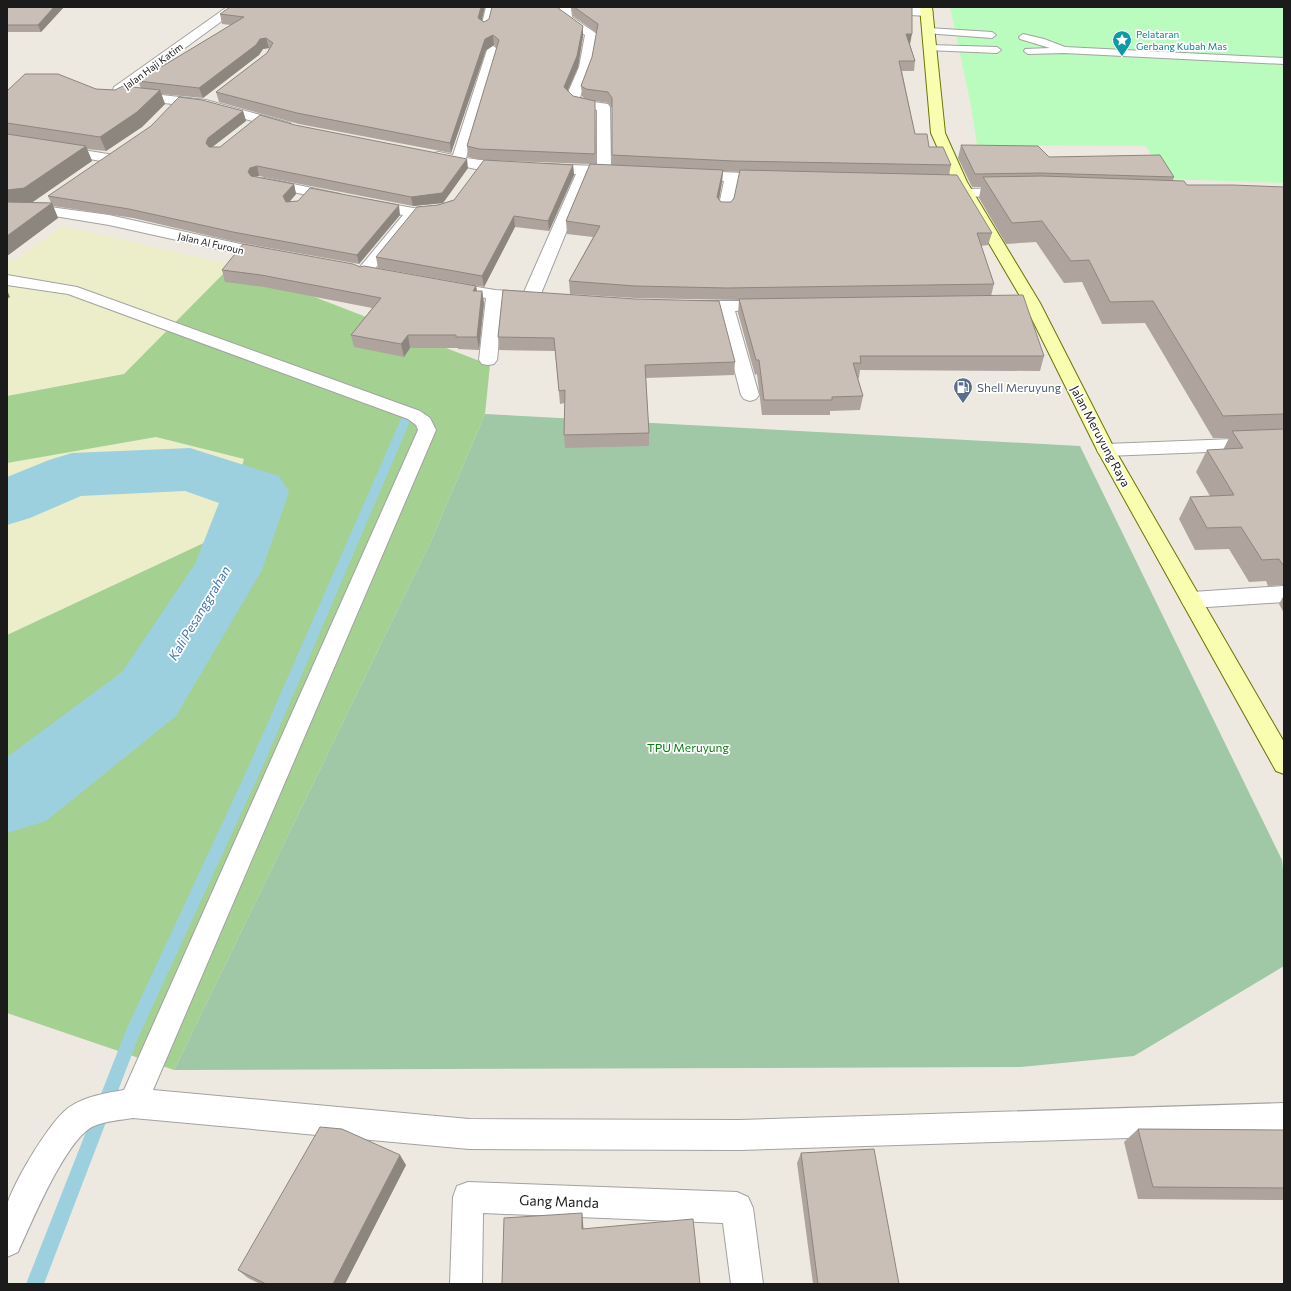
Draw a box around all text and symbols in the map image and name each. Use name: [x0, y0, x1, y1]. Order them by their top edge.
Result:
place label: Pelataran Gerbang Kubah Mas: [1136, 28, 1227, 52]
place icon: Pelataran Gerbang Kubah Mas: [1111, 29, 1133, 57]
street label: Jalan Haji Katim: [121, 40, 185, 92]
street label: Jalan Al Furoun: [177, 230, 245, 256]
fuel station icon: Shell Meruyung: [952, 376, 974, 404]
place label: Shell Meruyung: [977, 380, 1062, 394]
street label: Jalan Meruyung Raya: [1067, 383, 1134, 489]
water label: Kali Pesanggrahan: [165, 563, 233, 663]
park label: TPU Meruyung: [647, 740, 729, 754]
street label: Gang Manda: [519, 1191, 599, 1211]

